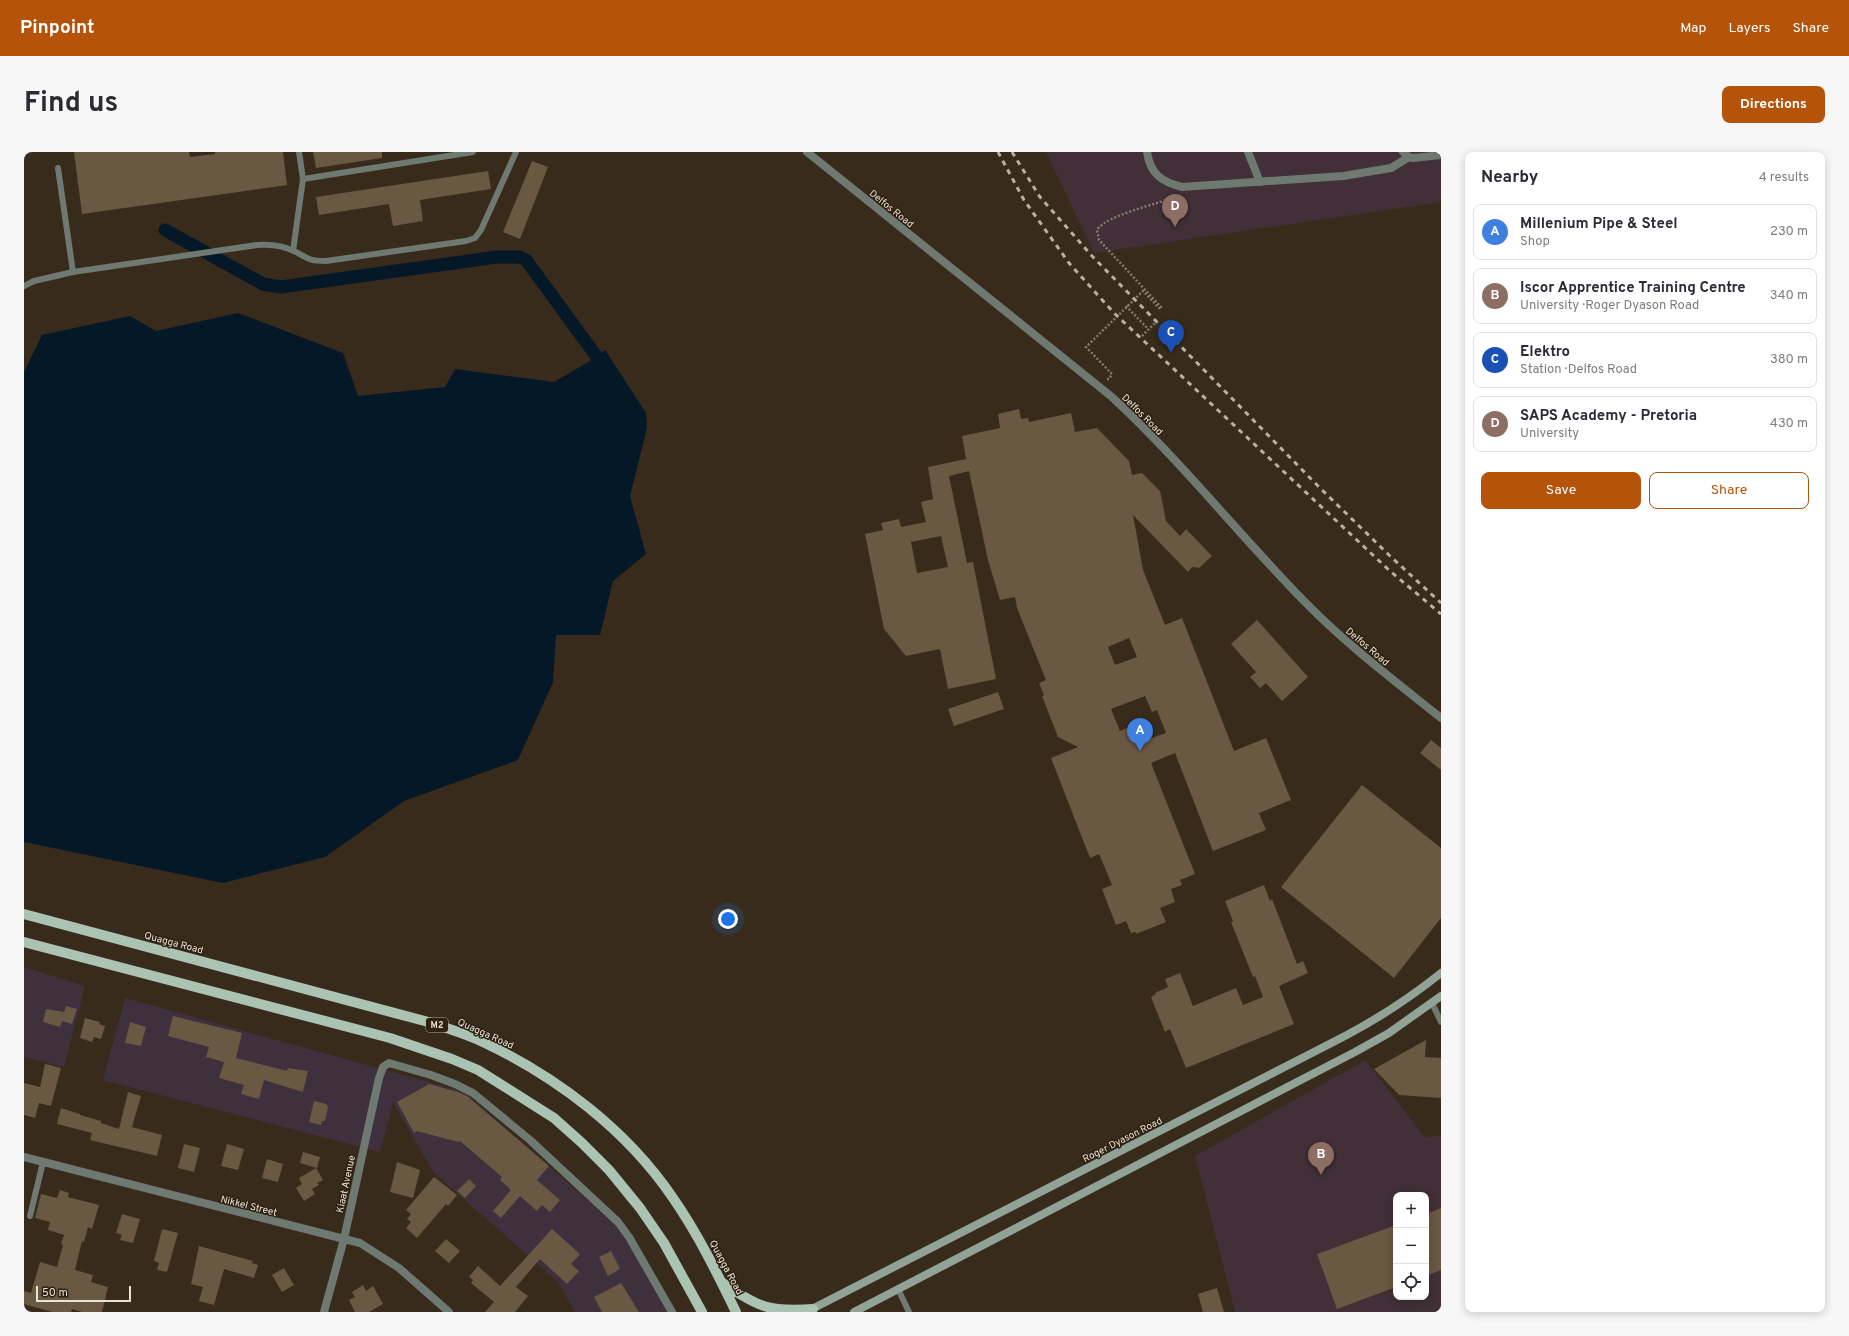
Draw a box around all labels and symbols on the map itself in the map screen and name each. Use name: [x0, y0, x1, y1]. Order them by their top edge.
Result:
street label: Delfos Road: [866, 187, 916, 231]
pin: D: [1162, 194, 1188, 227]
pin: C: [1158, 320, 1184, 353]
street label: Delfos Road: [1118, 392, 1165, 439]
street label: Delfos Road: [1342, 625, 1392, 669]
pin: A: [1127, 718, 1153, 751]
your location: [718, 909, 738, 929]
street label: Quagga Road: [143, 929, 204, 958]
street label: Quagga Road: [455, 1016, 516, 1053]
road number: M2: [426, 1018, 448, 1032]
street label: Roger Dyason Road: [1081, 1115, 1165, 1166]
pin: B: [1308, 1142, 1334, 1175]
street label: Kiaat Avenue: [334, 1154, 359, 1214]
street label: Nikkel Street: [219, 1193, 278, 1220]
street label: Quagga Road: [706, 1238, 746, 1297]
scale bar: [36, 1284, 131, 1303]

